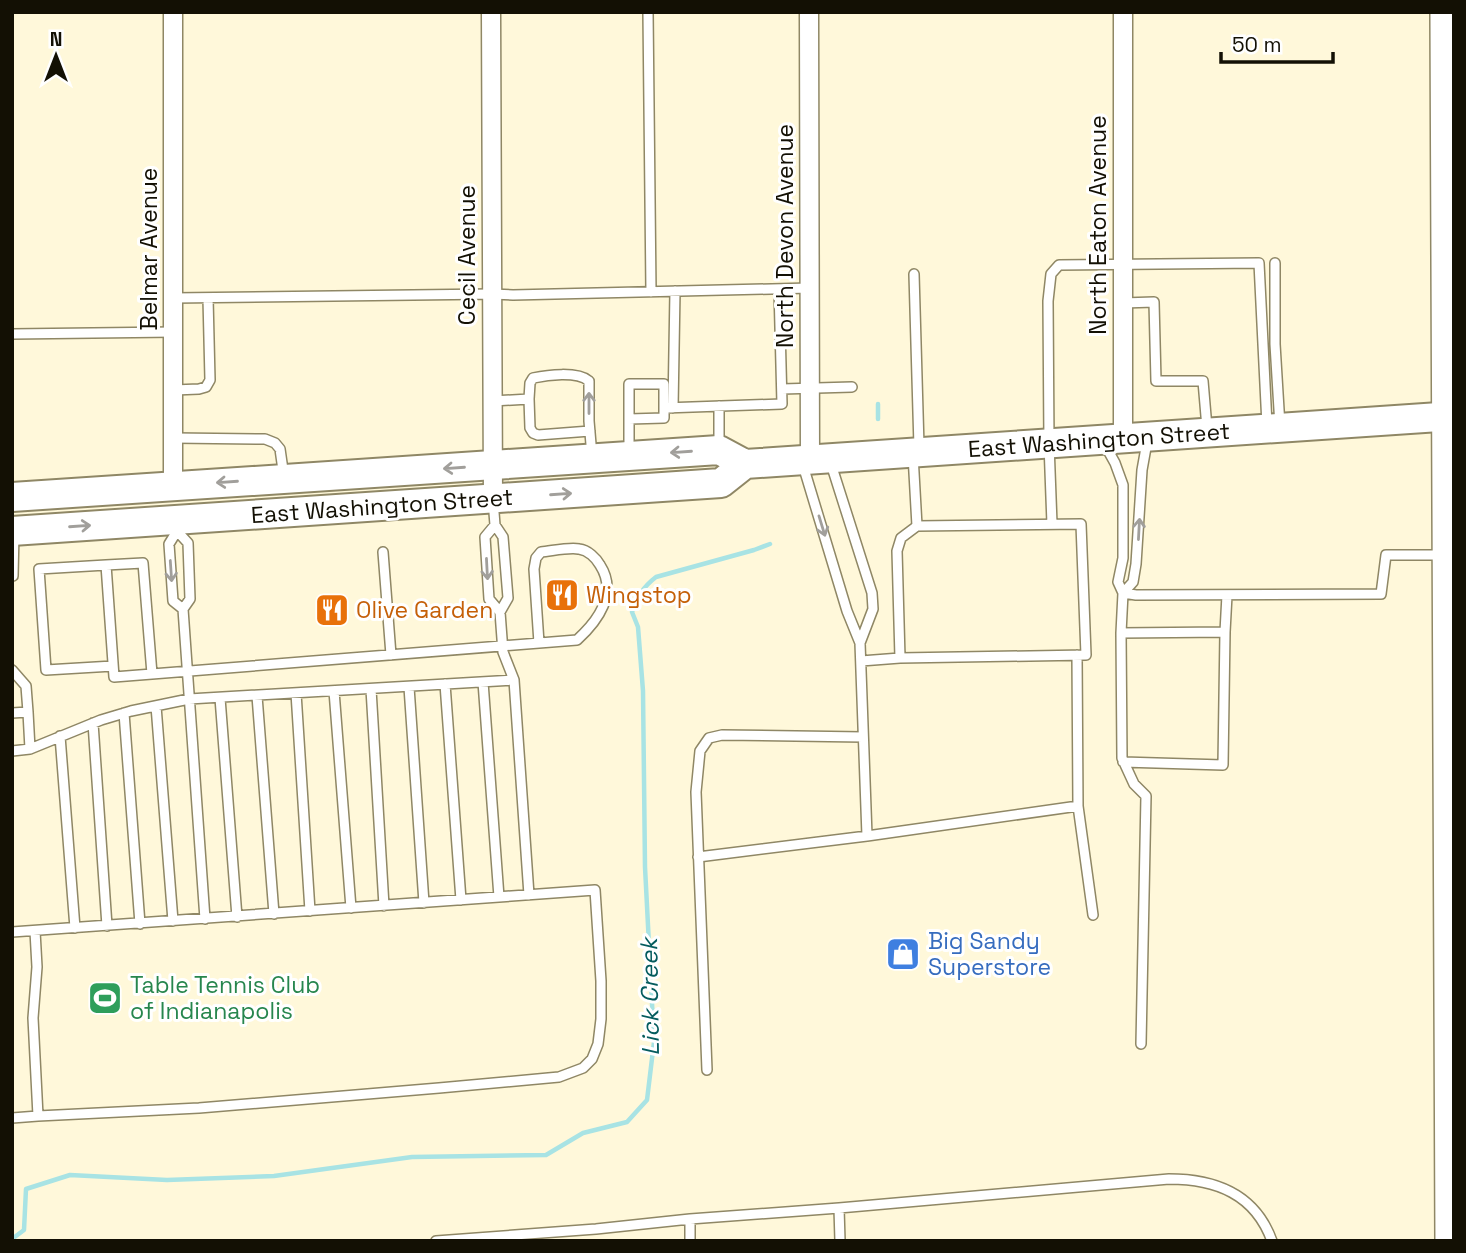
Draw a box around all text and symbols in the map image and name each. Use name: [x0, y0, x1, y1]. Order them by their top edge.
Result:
north arrow: [21, 21, 91, 91]
scale bar: [1221, 21, 1333, 65]
text: N: [50, 27, 62, 52]
text: 50 m: [1232, 31, 1282, 58]
street label: North Eaton Avenue: [1083, 115, 1113, 335]
street label: North Devon Avenue: [770, 124, 800, 348]
street label: Belmar Avenue: [134, 168, 164, 330]
street label: Cecil Avenue: [452, 185, 482, 325]
one-way arrow: [582, 392, 596, 415]
street label: East Washington Street: [967, 416, 1231, 464]
one-way arrow: [669, 446, 692, 459]
one-way arrow: [443, 462, 466, 475]
one-way arrow: [216, 476, 238, 489]
street label: East Washington Street: [250, 482, 514, 530]
one-way arrow: [549, 487, 572, 500]
one-way arrow: [817, 514, 829, 536]
one-way arrow: [1132, 518, 1145, 541]
one-way arrow: [69, 520, 92, 533]
one-way arrow: [481, 557, 494, 580]
one-way arrow: [165, 559, 178, 582]
restaurant icon: Wingstop: [543, 576, 581, 614]
place label: Wingstop: [586, 580, 692, 610]
restaurant icon: Olive Garden: [313, 591, 351, 629]
place label: Olive Garden: [356, 595, 493, 625]
place label: Big Sandy Superstore: [928, 926, 1051, 982]
water label: Lick Creek: [633, 935, 666, 1056]
shop icon: Big Sandy Superstore: [884, 935, 922, 973]
place label: Table Tennis Club of Indianapolis: [130, 970, 320, 1026]
sports icon: Table Tennis Club of Indianapolis: [86, 979, 124, 1017]

